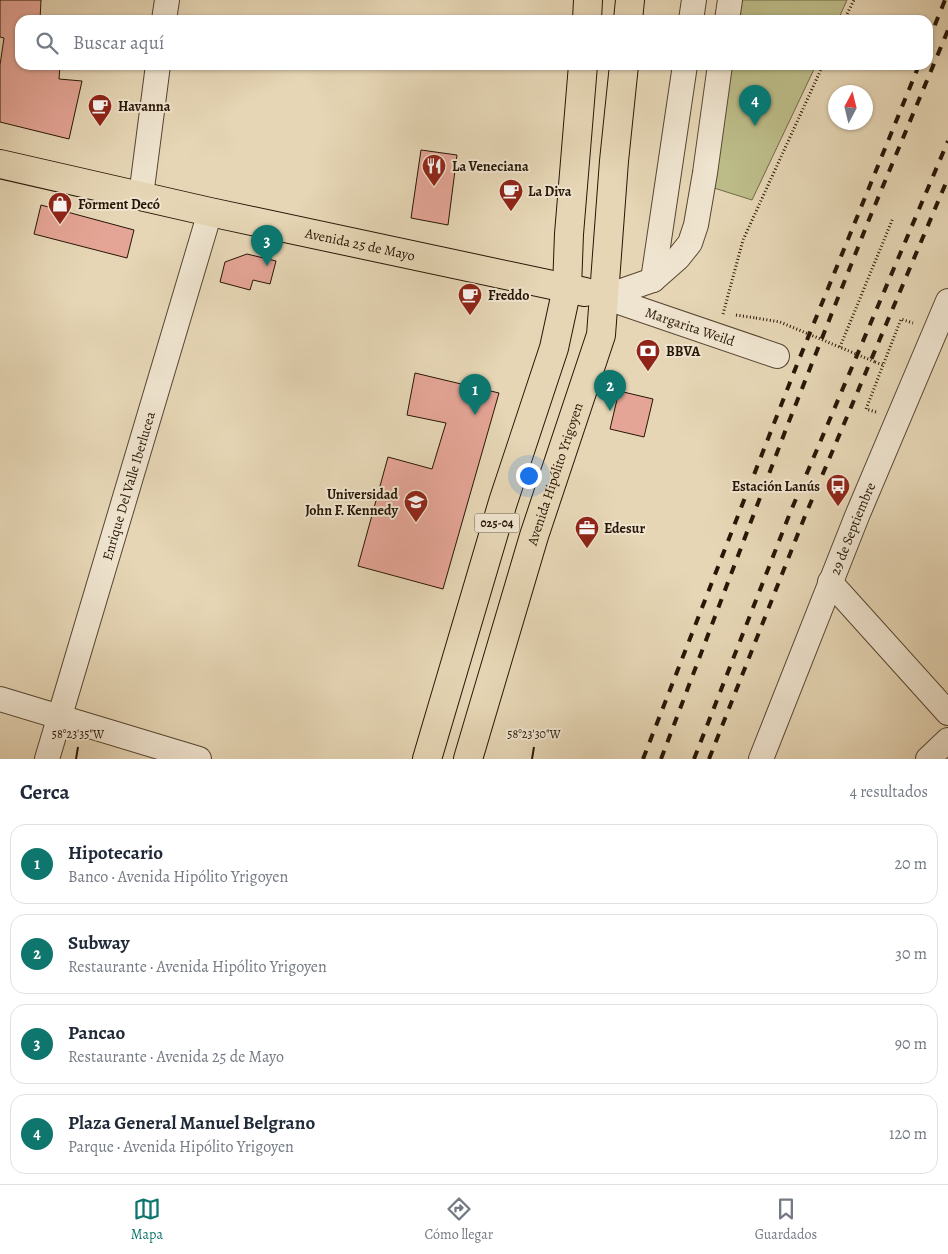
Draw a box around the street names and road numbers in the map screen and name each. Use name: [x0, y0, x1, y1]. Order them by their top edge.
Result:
street label: Avenida 25 de Mayo: [303, 223, 417, 265]
street label: Margarita Weild: [643, 302, 738, 351]
street label: Avenida Hipólito Yrigoyen: [522, 400, 587, 548]
street label: Enrique Del Valle Iberlucea: [97, 409, 160, 563]
street label: 29 de Septiembre: [825, 479, 880, 578]
road number: 025-04: [474, 514, 520, 532]

